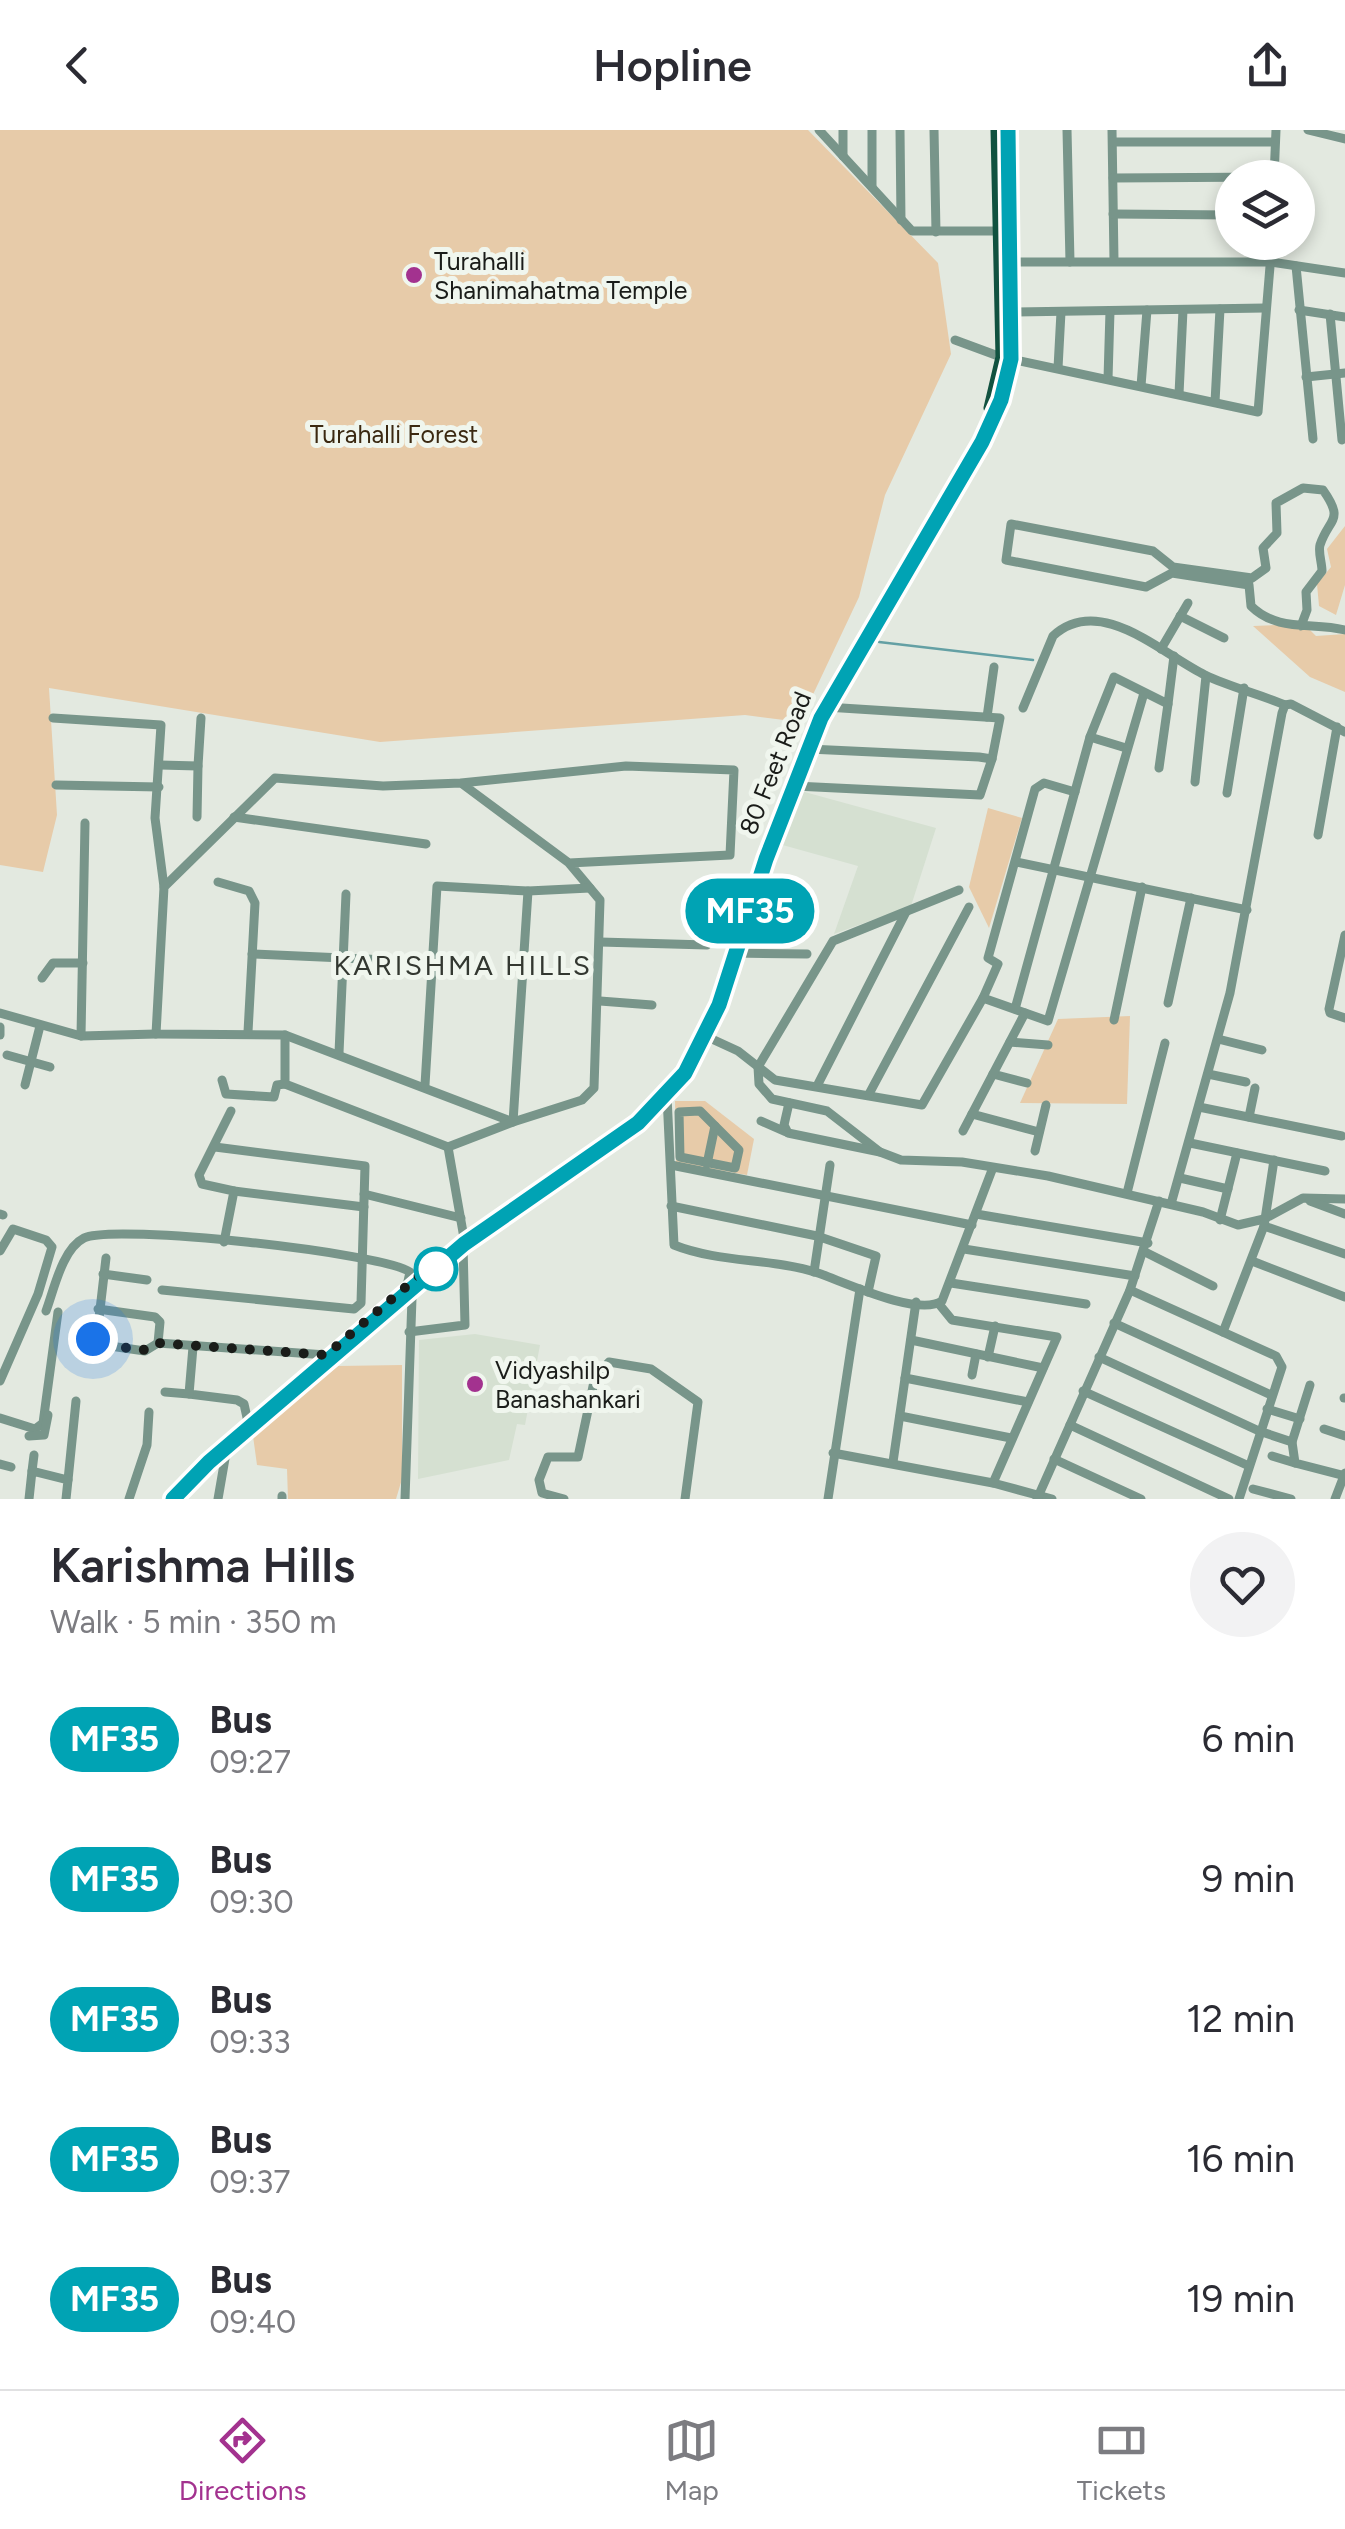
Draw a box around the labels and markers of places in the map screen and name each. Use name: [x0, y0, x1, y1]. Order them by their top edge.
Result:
place label: Turahalli Shanimahatma Temple: [434, 246, 687, 305]
marker: Turahalli Shanimahatma Temple: [403, 264, 425, 286]
unlabelled marker: [415, 1248, 457, 1290]
place label: Vidyashilp Banashankari: [495, 1355, 641, 1414]
marker: Vidyashilp Banashankari: [464, 1373, 486, 1395]

